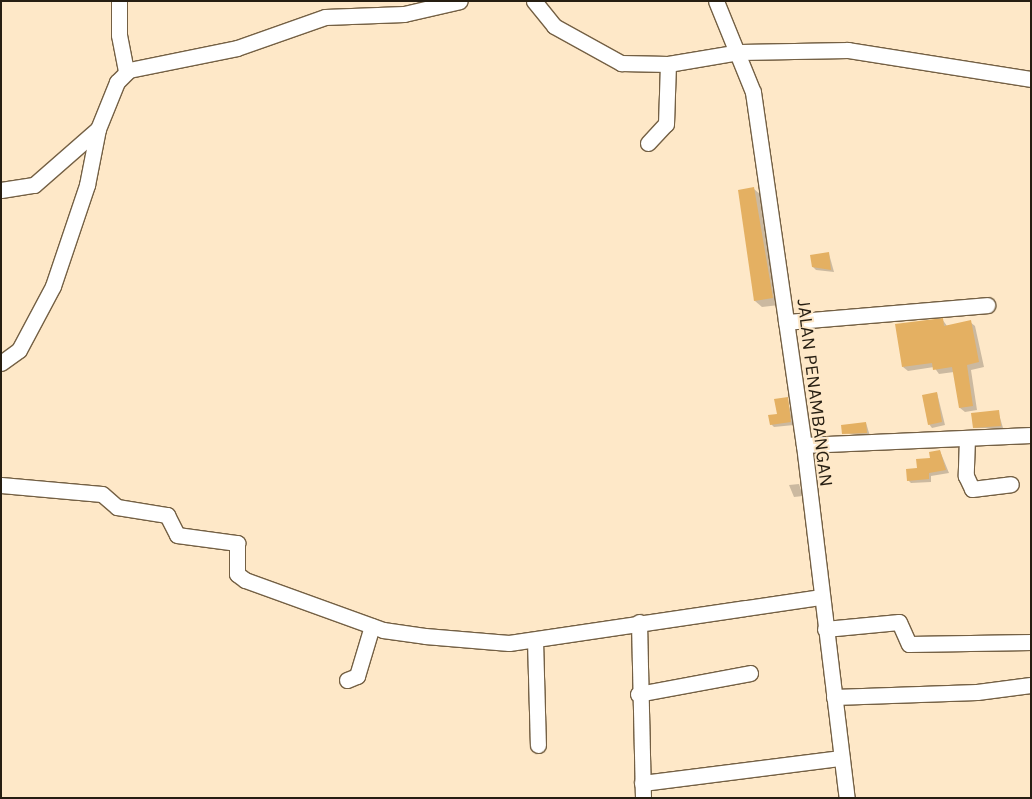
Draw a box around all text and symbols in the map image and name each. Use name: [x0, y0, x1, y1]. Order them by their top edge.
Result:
street label: JALAN PENAMBANGAN: [791, 298, 837, 488]

